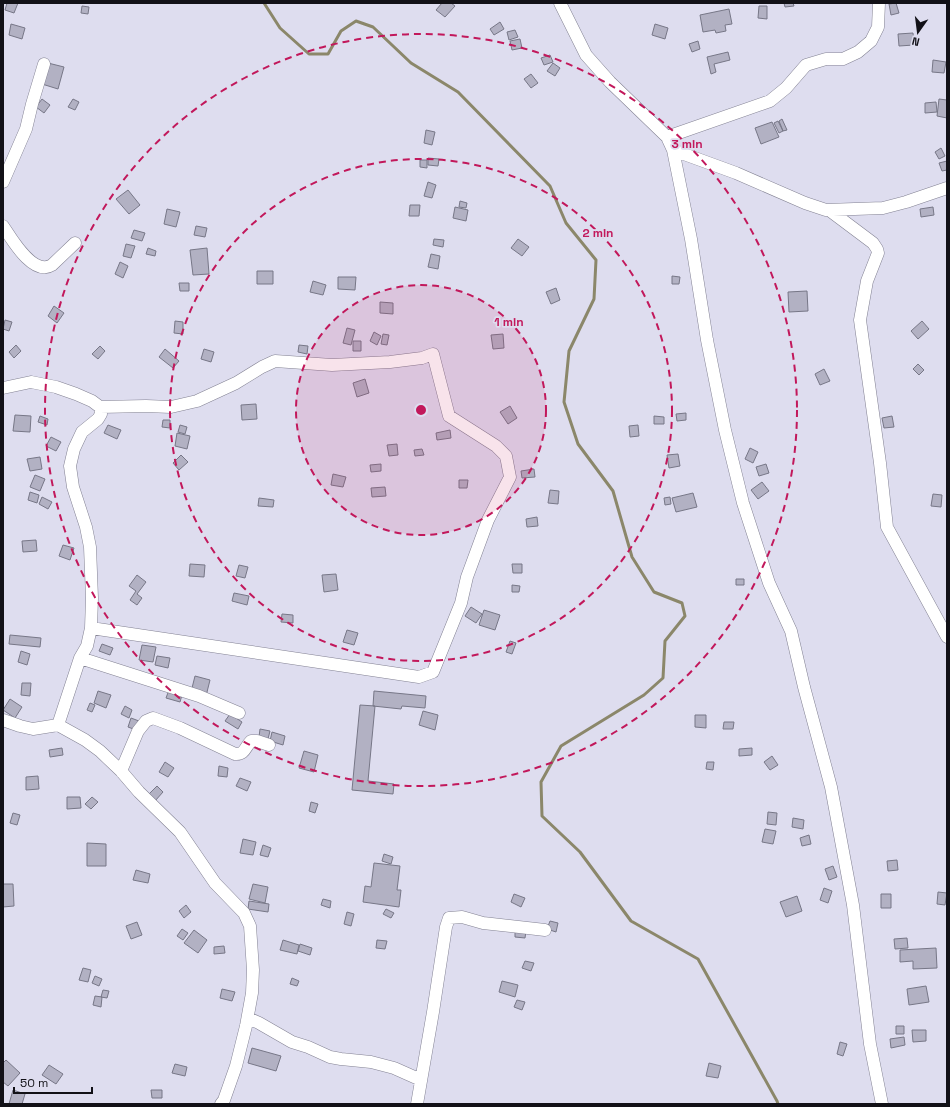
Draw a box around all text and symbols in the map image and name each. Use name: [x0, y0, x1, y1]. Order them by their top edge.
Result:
north arrow: [898, 12, 938, 52]
text: N: [910, 34, 921, 49]
text: 3 min: [671, 136, 703, 152]
text: 2 min: [582, 225, 614, 241]
text: 1 min: [494, 314, 524, 330]
centre of rings: [414, 403, 428, 417]
scale bar: [14, 1069, 92, 1095]
text: 50 m: [20, 1075, 48, 1091]

